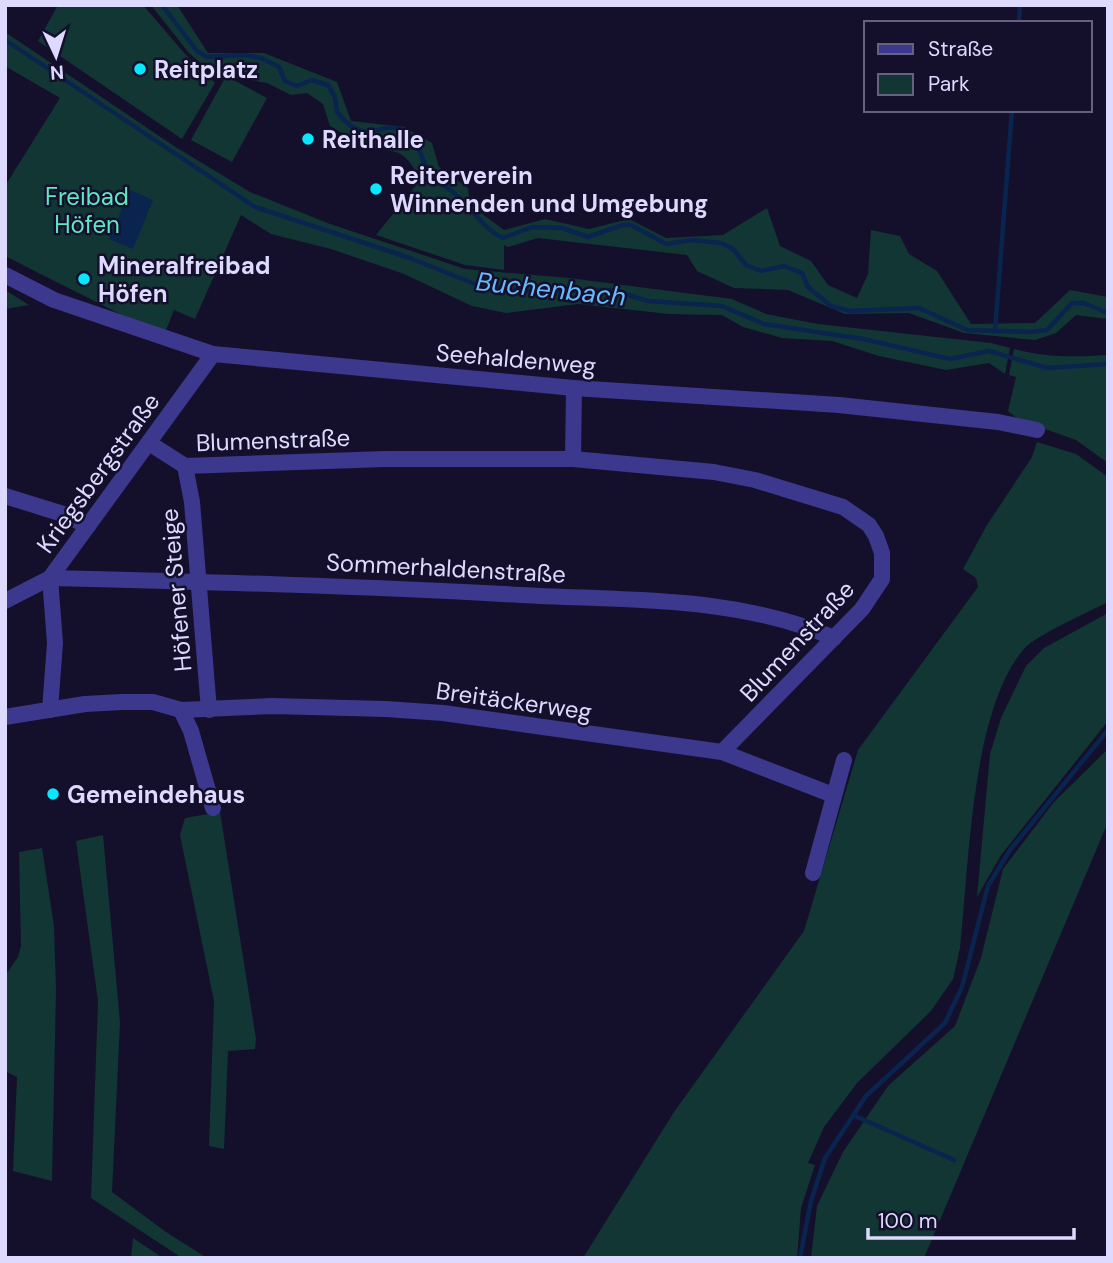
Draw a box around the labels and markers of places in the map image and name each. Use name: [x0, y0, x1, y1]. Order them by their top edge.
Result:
place label: Reitplatz: [154, 54, 258, 85]
marker: Reitplatz: [132, 61, 148, 77]
place label: Reithalle: [322, 124, 424, 155]
marker: Reithalle: [300, 131, 316, 147]
place label: Reiterverein Winnenden und Umgebung: [390, 160, 708, 219]
marker: Reiterverein Winnenden und Umgebung: [368, 181, 384, 197]
place label: Mineralfreibad Höfen: [98, 250, 270, 309]
marker: Mineralfreibad Höfen: [76, 271, 92, 287]
place label: Gemeindehaus: [67, 779, 245, 810]
marker: Gemeindehaus: [45, 786, 61, 802]

